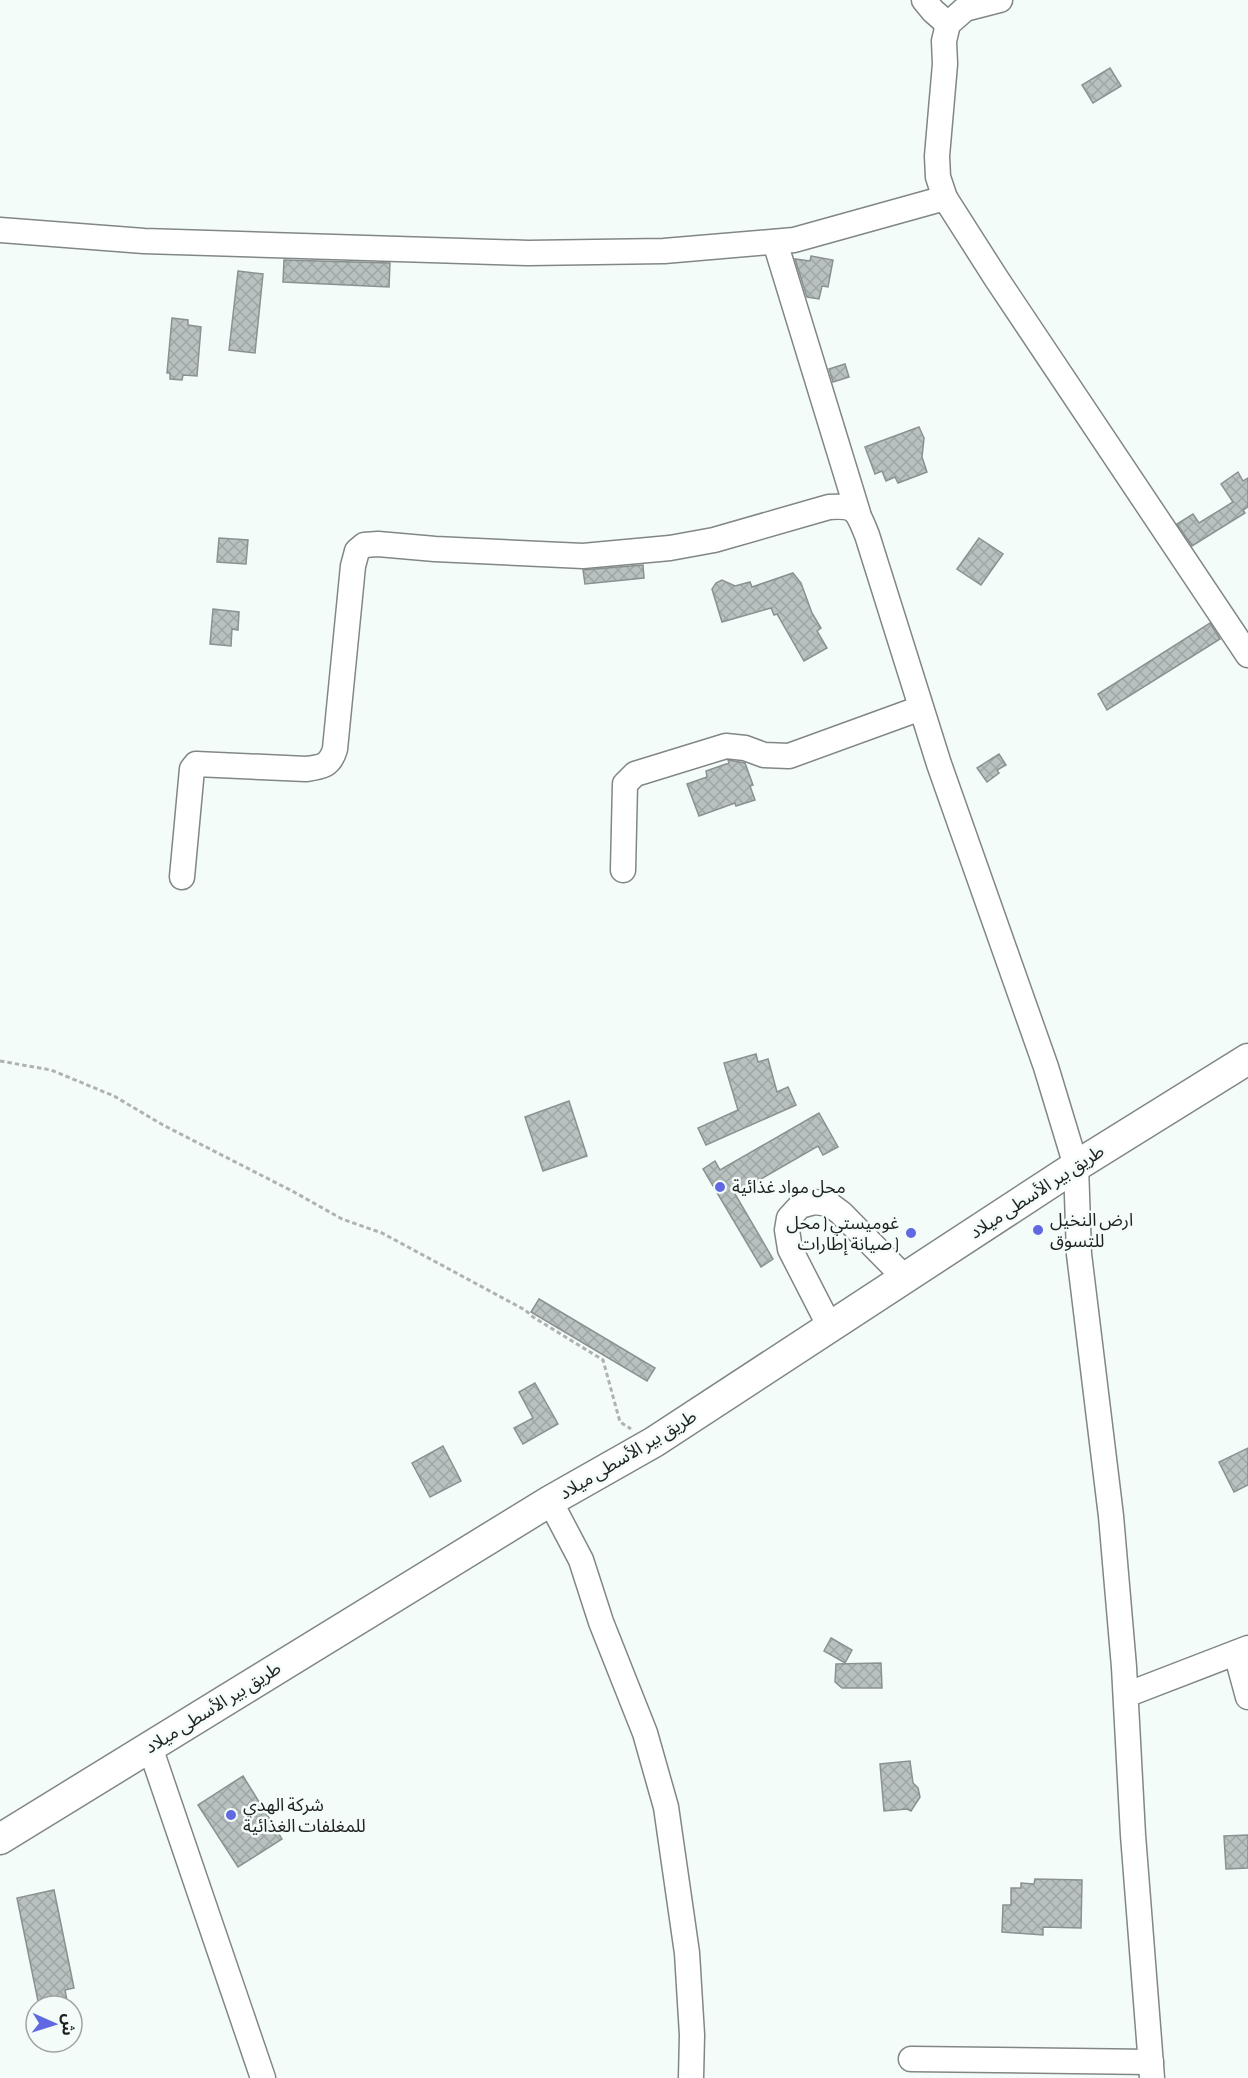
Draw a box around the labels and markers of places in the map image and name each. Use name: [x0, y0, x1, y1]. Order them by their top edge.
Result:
place label: محل مواد غذائية: [732, 1177, 846, 1198]
marker: محل مواد غذائية: [713, 1180, 727, 1194]
place label: ارض النخيل للتسوق: [1050, 1210, 1133, 1252]
place label: غوميستي ( محل صيانة إطارات ): [786, 1213, 899, 1256]
marker: ارض النخيل للتسوق: [1031, 1223, 1045, 1237]
marker: غوميستي ( محل صيانة إطارات ): [904, 1226, 918, 1240]
place label: شركة الهدي للمغلفات الغذائية: [243, 1795, 366, 1837]
marker: شركة الهدي للمغلفات الغذائية: [224, 1808, 238, 1822]

